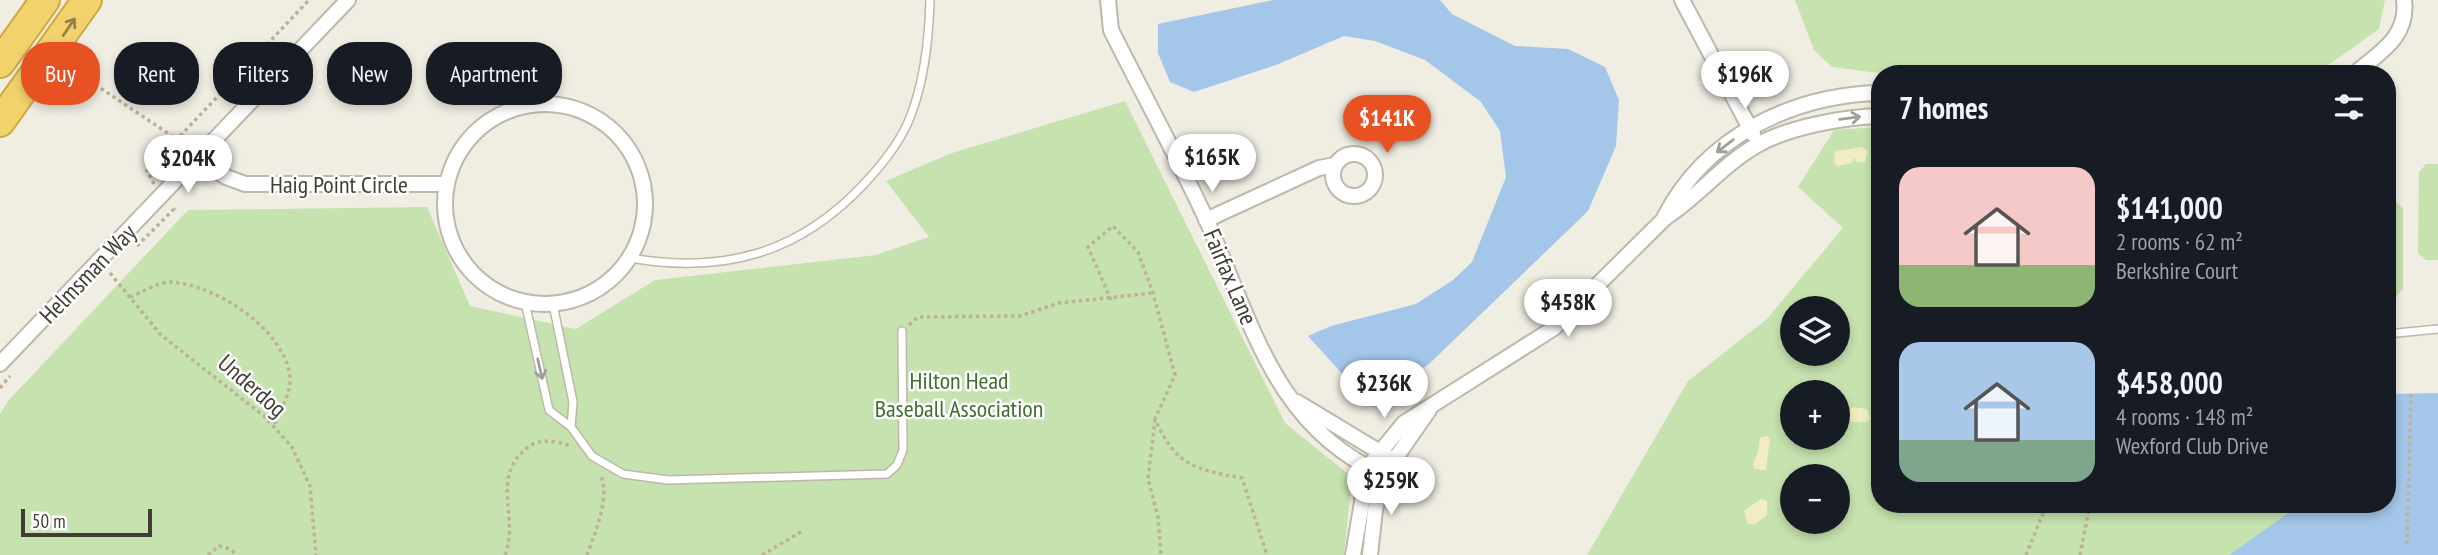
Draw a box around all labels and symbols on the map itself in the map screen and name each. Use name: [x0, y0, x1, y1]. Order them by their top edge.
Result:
one-way arrow: [62, 18, 76, 37]
pin: $196K: [1696, 52, 1794, 111]
pin: $141K: [1338, 96, 1436, 155]
one-way arrow: [1839, 111, 1861, 124]
pin: $165K: [1163, 134, 1261, 194]
pin: $204K: [139, 136, 237, 195]
one-way arrow: [1716, 138, 1735, 153]
street label: Haig Point Circle: [270, 169, 408, 200]
street label: Helmsman Way: [33, 217, 143, 330]
street label: Fairfax Lane: [1196, 224, 1264, 329]
pin: $458K: [1519, 280, 1617, 339]
street label: Underdog: [212, 347, 293, 424]
one-way arrow: [534, 357, 547, 380]
pin: $236K: [1335, 360, 1433, 420]
park label: Hilton Head Baseball Association: [875, 365, 1043, 424]
pin: $259K: [1342, 458, 1440, 517]
scale bar: [21, 506, 152, 538]

